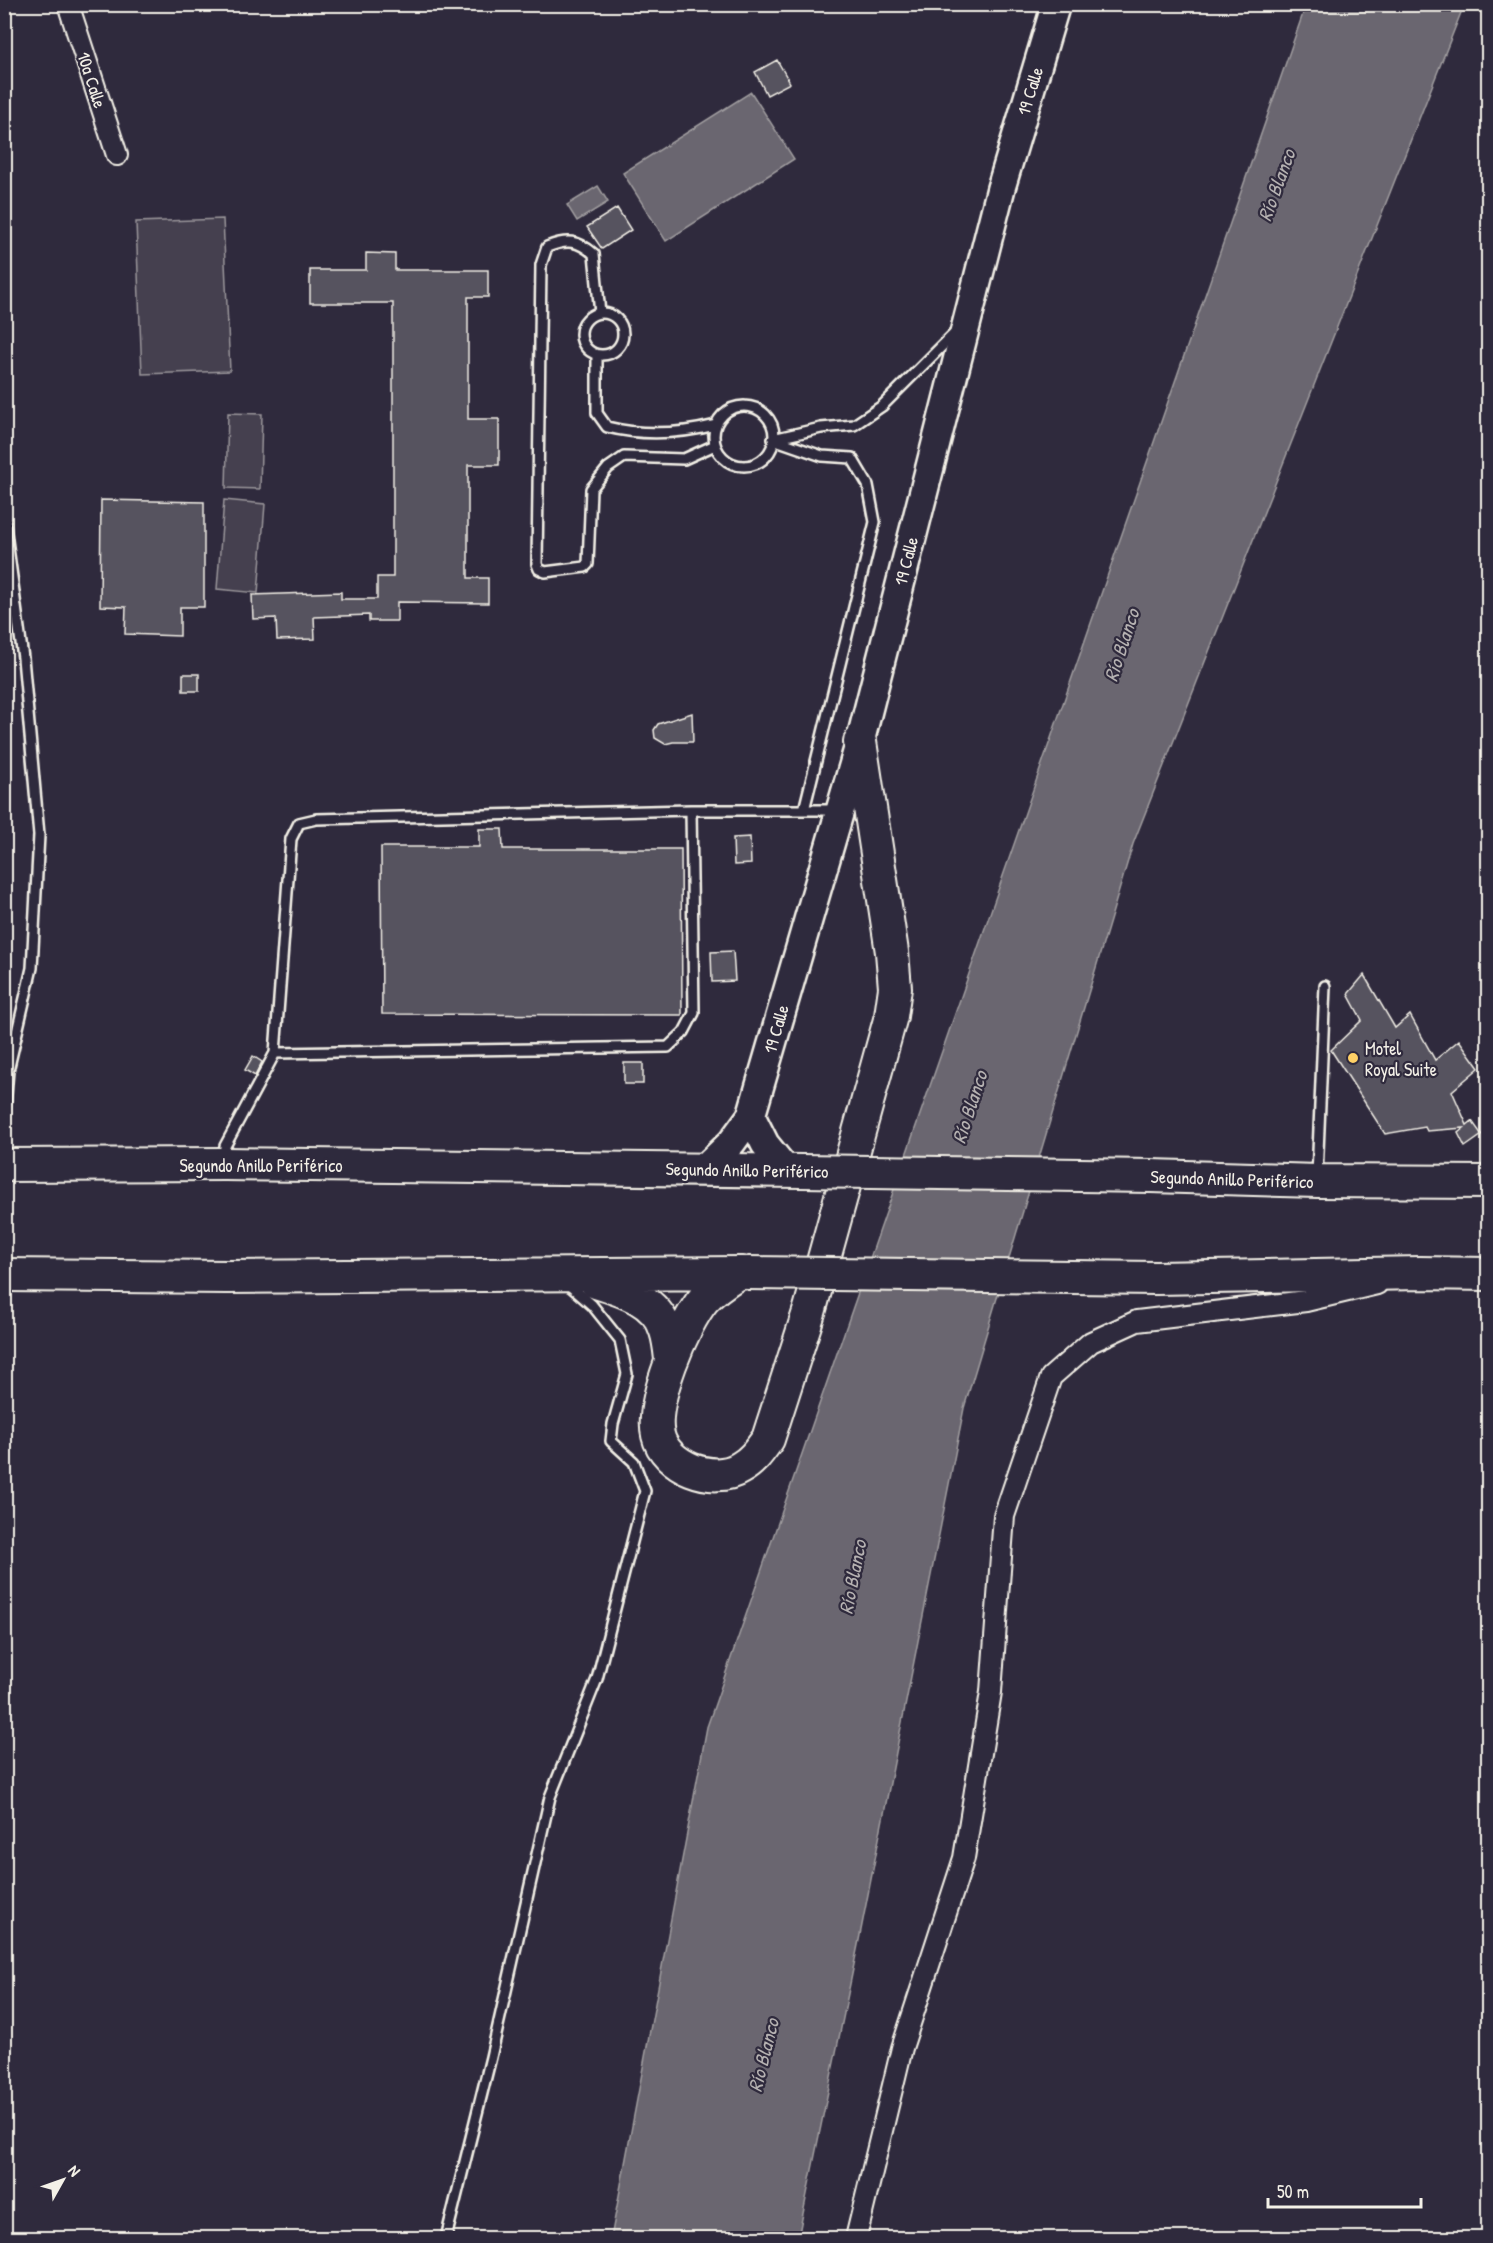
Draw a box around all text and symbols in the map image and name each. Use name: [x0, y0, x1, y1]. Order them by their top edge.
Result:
street label: 10a Calle: [71, 49, 113, 111]
street label: 19 Calle: [1011, 64, 1049, 118]
water label: Río Blanco: [1251, 144, 1302, 225]
street label: 19 Calle: [888, 534, 924, 588]
water label: Río Blanco: [1097, 604, 1146, 685]
street label: 19 Calle: [757, 1002, 795, 1056]
place label: Motel Royal Suite: [1365, 1036, 1437, 1082]
marker: Motel Royal Suite: [1346, 1051, 1360, 1065]
water label: Río Blanco: [945, 1066, 994, 1147]
street label: Segundo Anillo Periférico: [180, 1153, 342, 1178]
street label: Segundo Anillo Periférico: [665, 1156, 829, 1184]
street label: Segundo Anillo Periférico: [1150, 1164, 1314, 1194]
water label: Río Blanco: [832, 1536, 873, 1616]
water label: Río Blanco: [741, 2014, 786, 2094]
north arrow: [33, 2150, 93, 2210]
text: N: [63, 2160, 86, 2181]
scale bar: [1268, 2171, 1421, 2209]
text: 50 m: [1277, 2179, 1309, 2204]

